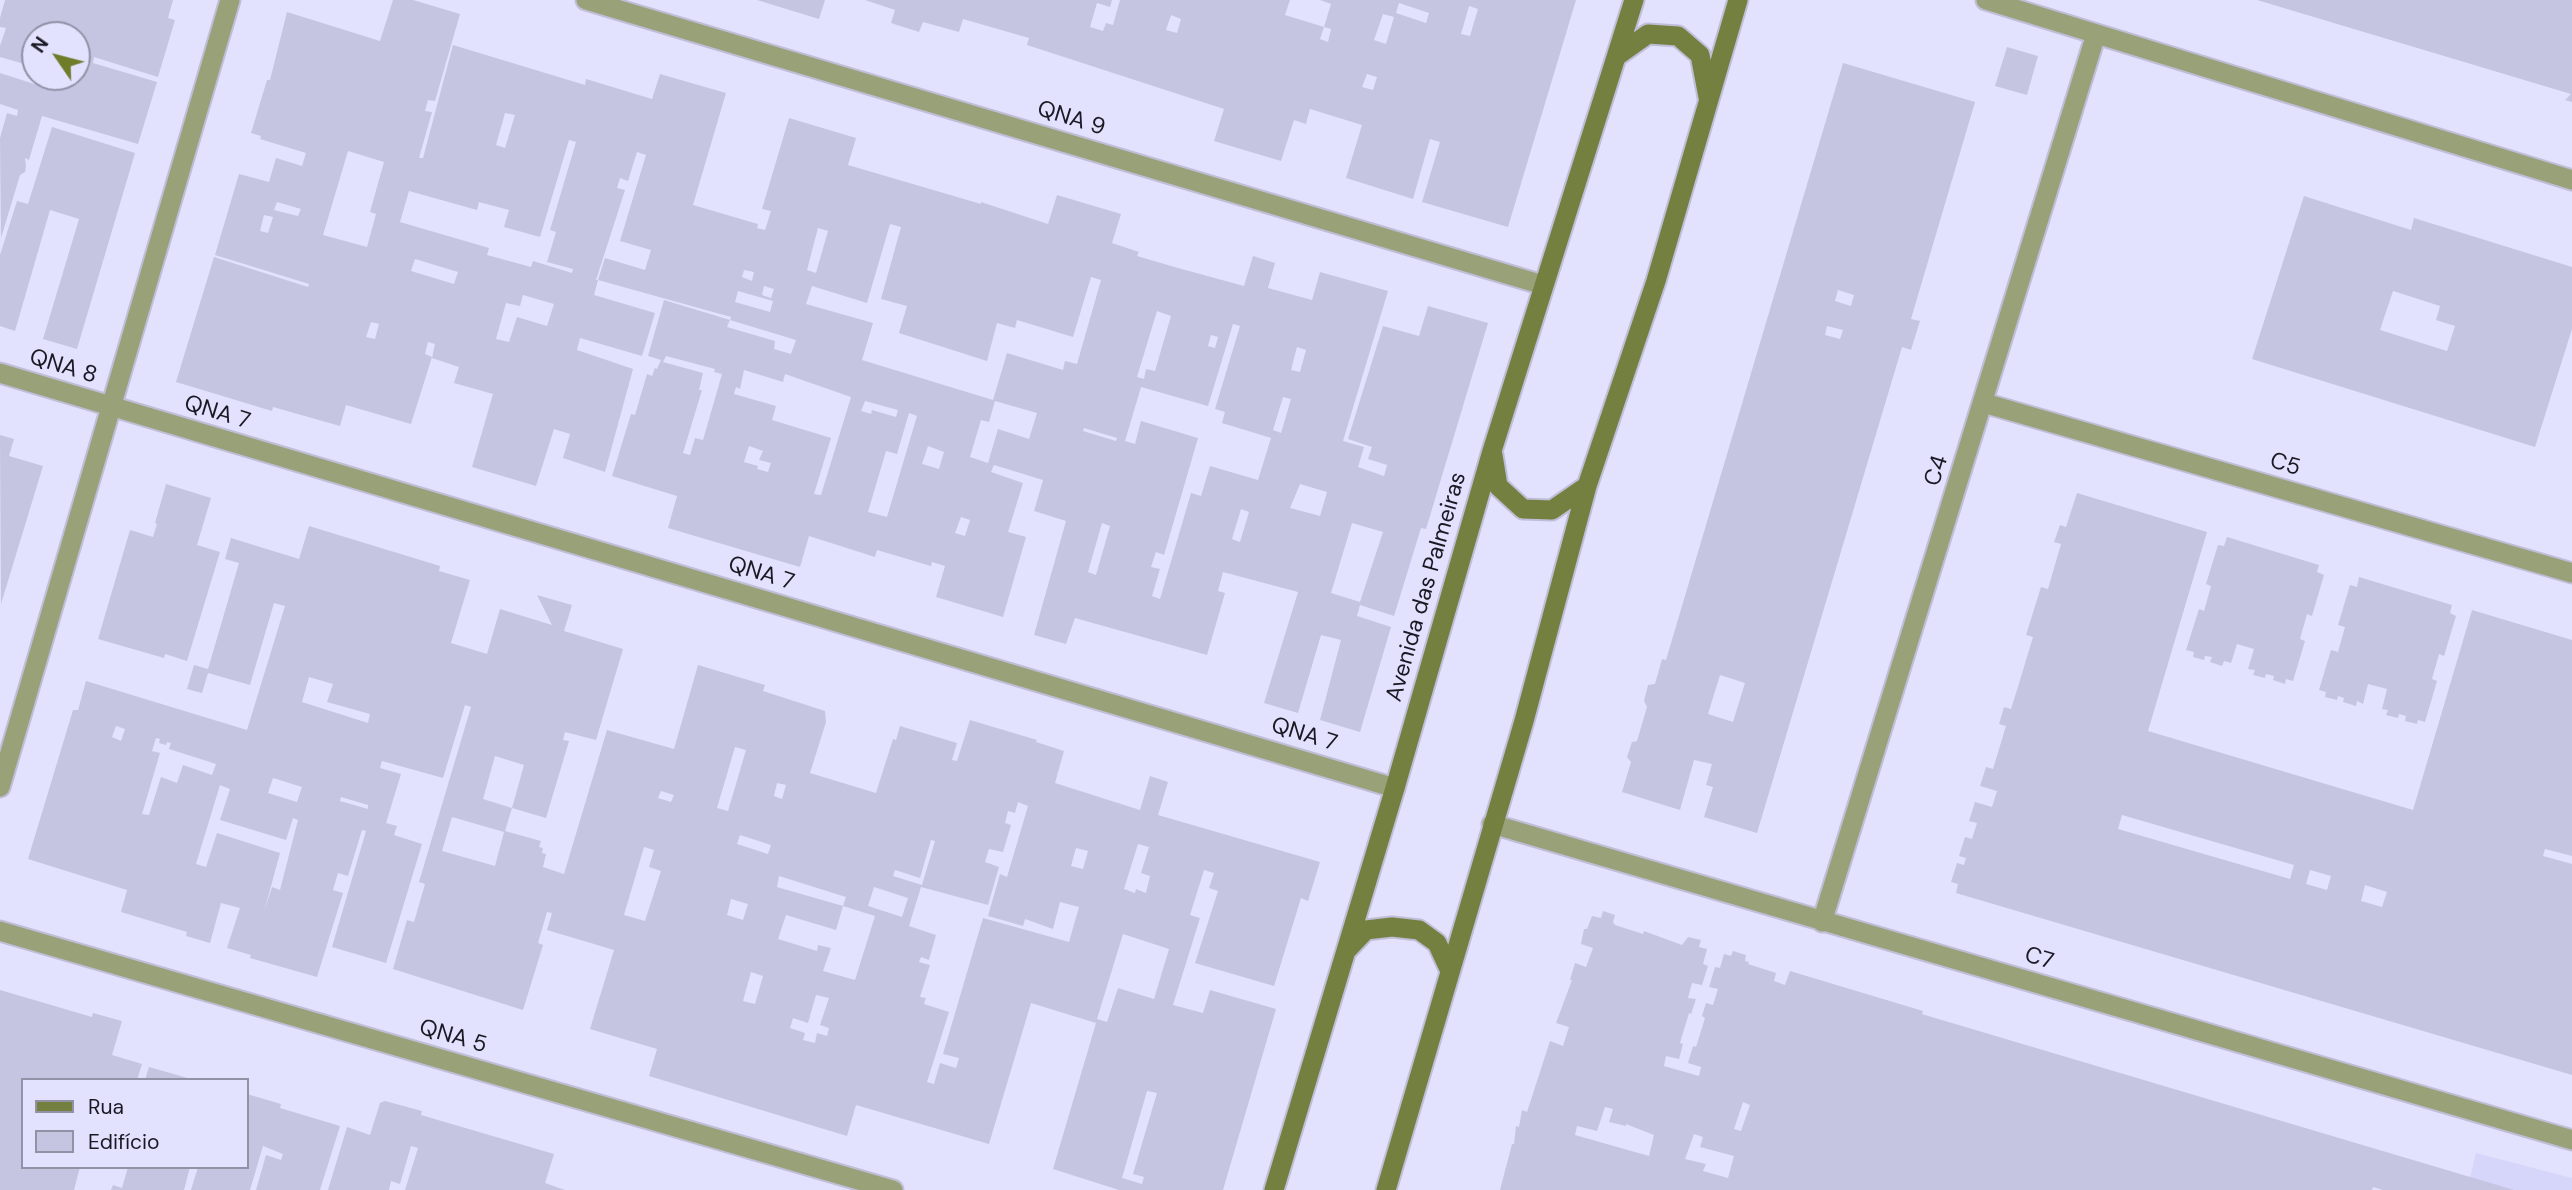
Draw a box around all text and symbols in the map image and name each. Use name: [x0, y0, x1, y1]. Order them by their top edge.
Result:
north arrow: [21, 21, 91, 91]
text: N: [26, 32, 54, 58]
street label: QNA 9: [1034, 96, 1108, 142]
street label: QNA 8: [26, 344, 100, 390]
street label: QNA 7: [181, 390, 253, 436]
street label: C5: [2267, 448, 2303, 482]
street label: C4: [1919, 452, 1955, 490]
street label: Avenida das Palmeiras: [1381, 469, 1473, 705]
street label: QNA 7: [725, 551, 797, 597]
street label: QNA 7: [1268, 712, 1340, 758]
street label: C7: [2021, 942, 2057, 976]
street label: QNA 5: [416, 1014, 490, 1060]
legend: [21, 1078, 248, 1169]
text: Rua: [88, 1093, 124, 1121]
text: Edifício: [88, 1128, 159, 1156]

